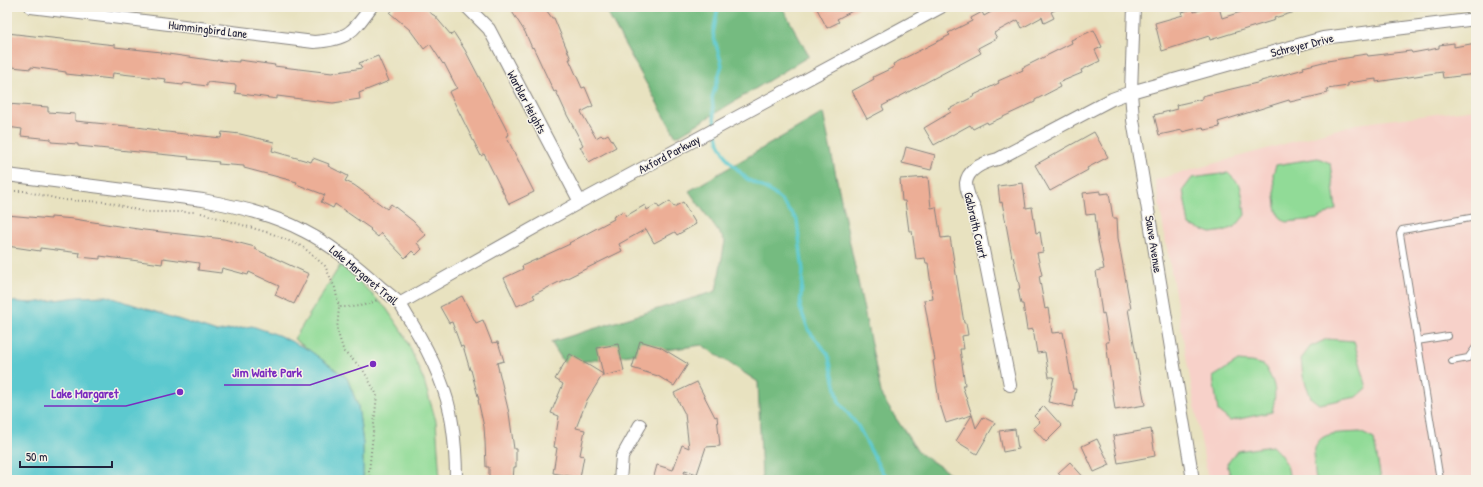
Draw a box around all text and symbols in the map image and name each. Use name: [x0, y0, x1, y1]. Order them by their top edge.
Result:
street label: Hummingbird Lane: [168, 16, 249, 42]
street label: Schreyer Drive: [1269, 29, 1336, 61]
street label: Warbler Heights: [503, 67, 551, 137]
street label: Axford Parkway: [635, 131, 703, 177]
street label: Galbraith Court: [960, 190, 992, 261]
street label: Sauve Avenue: [1141, 214, 1167, 274]
street label: Lake Margaret Trail: [326, 241, 403, 309]
callout: Jim Waite Park: [224, 360, 310, 385]
text: Jim Waite Park: [232, 363, 303, 381]
callout: Lake Margaret: [44, 381, 126, 406]
text: Lake Margaret: [52, 384, 119, 403]
scale bar: [20, 443, 112, 469]
text: 50 m: [26, 448, 47, 465]

